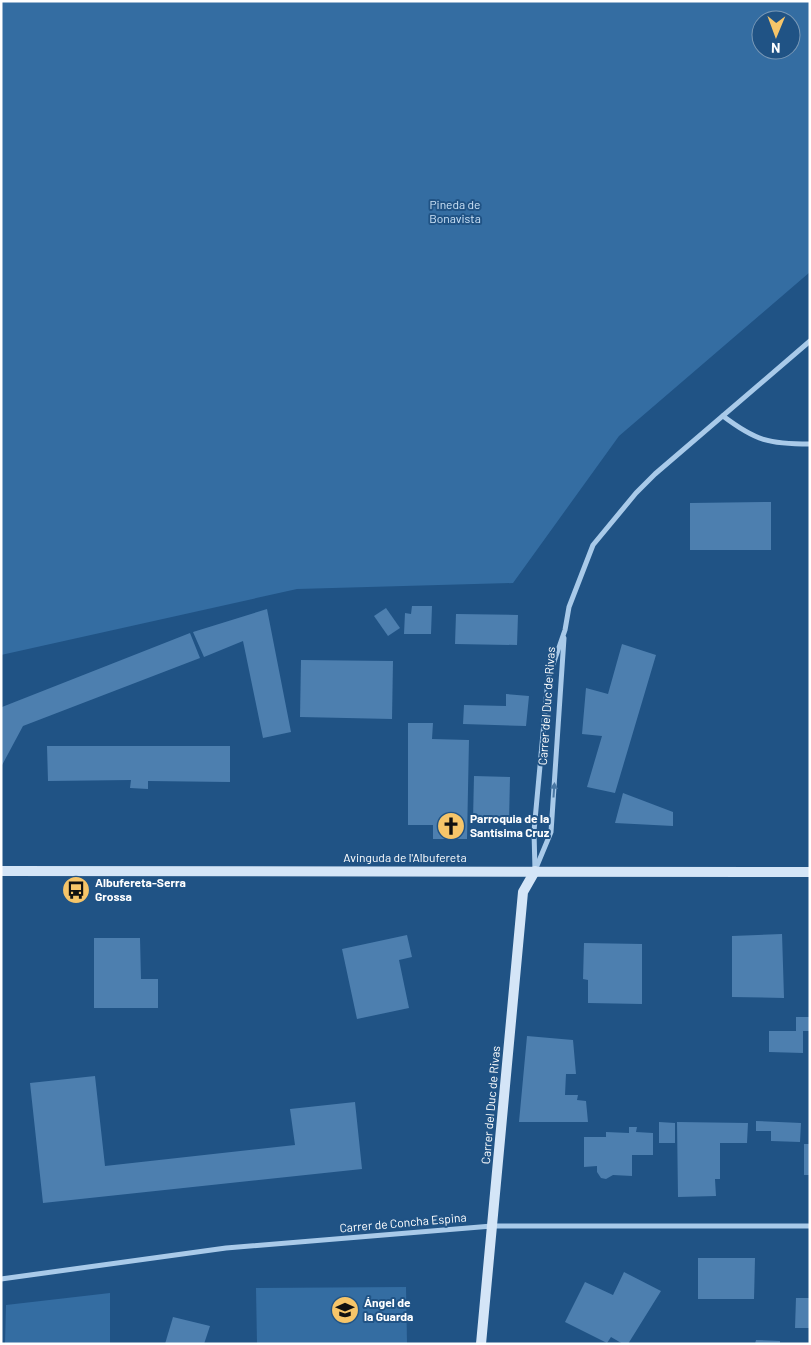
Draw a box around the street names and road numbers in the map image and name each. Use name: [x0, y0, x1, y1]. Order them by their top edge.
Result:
street label: Carrer del Duc de Rivas: [535, 646, 557, 766]
street label: Avinguda de l'Albufereta: [343, 850, 467, 864]
street label: Carrer del Duc de Rivas: [478, 1045, 502, 1165]
street label: Carrer de Concha Espina: [339, 1209, 467, 1235]

